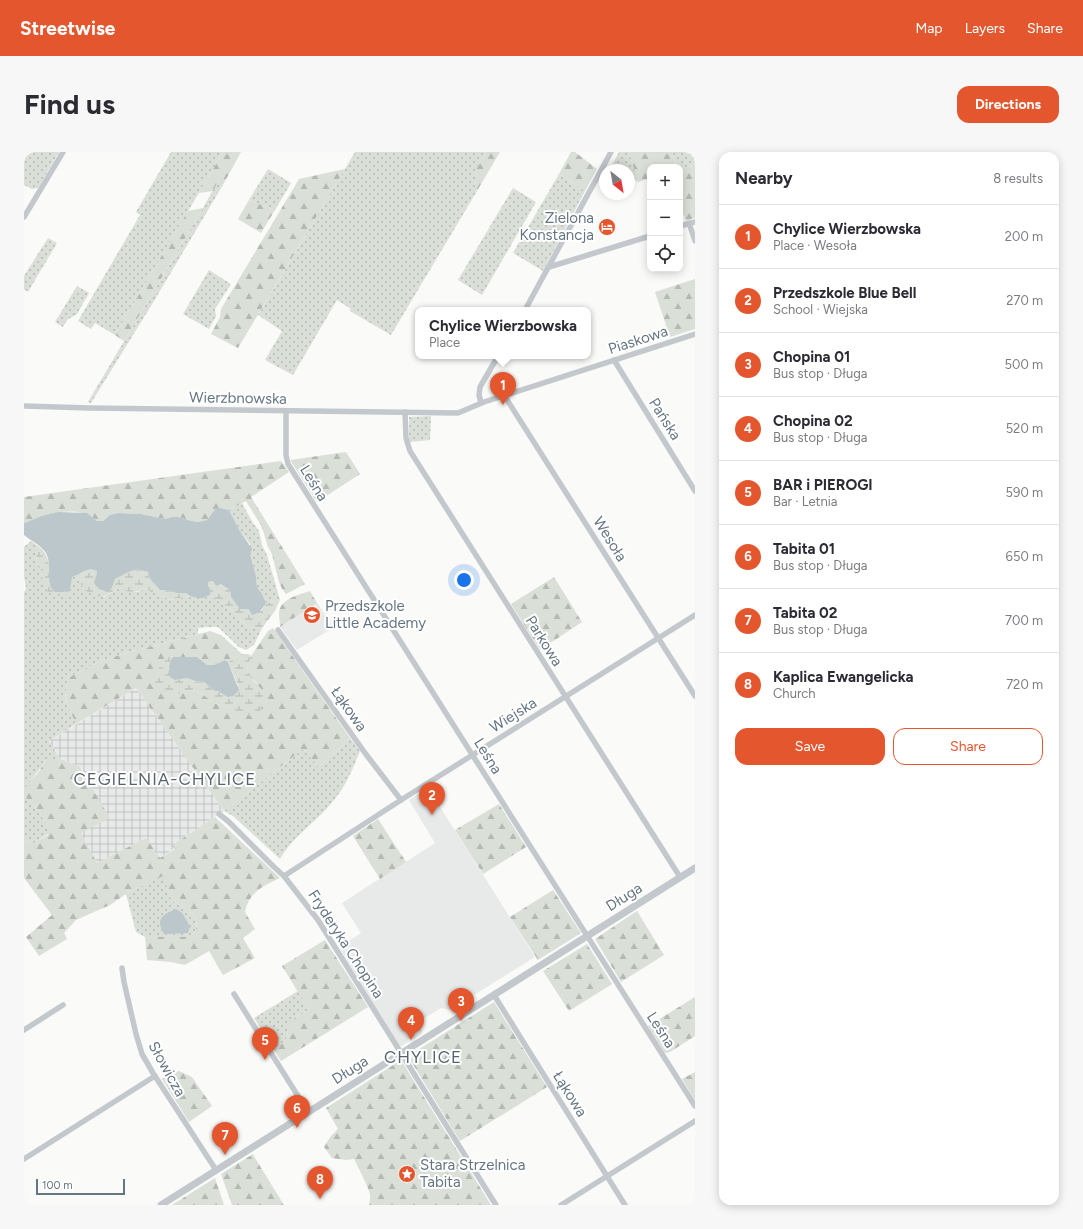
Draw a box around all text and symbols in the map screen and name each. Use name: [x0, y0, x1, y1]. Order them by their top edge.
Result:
text: Streetwise: [20, 17, 115, 40]
text: Map: [915, 20, 943, 37]
text: Layers: [965, 20, 1005, 37]
text: Share: [1027, 20, 1063, 37]
button: Directions: [957, 86, 1059, 123]
text: Find us: [24, 87, 115, 121]
north arrow: [599, 164, 635, 200]
map controls: [647, 164, 683, 272]
button: +: [647, 164, 683, 200]
text: Nearby: [735, 168, 793, 188]
text: 8 results: [993, 171, 1043, 186]
button: −: [647, 200, 683, 236]
place label: Zielona Konstancja: [519, 209, 594, 244]
hotel icon: Zielona Konstancja: [597, 217, 617, 237]
text: Chylice Wierzbowska: [773, 220, 921, 238]
text: 1: [745, 229, 751, 244]
text: 200 m: [1005, 229, 1043, 244]
button: locate: [647, 236, 683, 272]
text: Place · Wesoła: [773, 238, 857, 253]
text: Przedszkole Blue Bell: [773, 284, 916, 302]
text: 2: [744, 293, 752, 308]
text: 270 m: [1006, 293, 1043, 308]
text: School · Wiejska: [773, 302, 868, 317]
popup: [415, 307, 591, 359]
text: Chylice Wierzbowska: [429, 317, 577, 335]
street label: Piaskowa: [606, 322, 670, 358]
text: Place: [429, 335, 460, 350]
text: Chopina 01: [773, 348, 850, 366]
text: 3: [744, 357, 752, 372]
text: 500 m: [1005, 357, 1043, 372]
text: Bus stop · Długa: [773, 366, 867, 381]
pin: 1: [490, 372, 516, 405]
street label: Wierzbnowska: [189, 388, 287, 408]
street label: Pańska: [645, 395, 685, 443]
text: Chopina 02: [773, 412, 853, 430]
text: 4: [744, 421, 752, 436]
text: 520 m: [1006, 421, 1043, 436]
text: Bus stop · Długa: [773, 430, 867, 445]
street label: Leśna: [296, 462, 332, 504]
text: BAR i PIEROGI: [773, 476, 873, 494]
text: 5: [744, 485, 752, 500]
text: 590 m: [1006, 485, 1043, 500]
text: Bar · Letnia: [773, 494, 837, 509]
street label: Wesoła: [589, 513, 631, 565]
text: Tabita 01: [773, 540, 835, 558]
text: 6: [744, 549, 752, 564]
text: 650 m: [1006, 549, 1043, 564]
text: Bus stop · Długa: [773, 558, 867, 573]
your location: [454, 570, 474, 590]
place label: Przedszkole Little Academy: [325, 597, 426, 632]
text: Tabita 02: [773, 604, 838, 622]
school or university icon: Przedszkole Little Academy: [302, 605, 322, 625]
street label: Parkowa: [522, 612, 566, 670]
text: 7: [744, 613, 752, 628]
text: 700 m: [1005, 613, 1043, 628]
text: Bus stop · Długa: [773, 622, 867, 637]
text: Kaplica Ewangelicka: [773, 668, 913, 686]
text: 8: [744, 677, 752, 692]
text: 720 m: [1006, 677, 1043, 692]
street label: Łąkowa: [327, 683, 371, 735]
text: Church: [773, 686, 816, 701]
street label: Wiejska: [486, 694, 540, 736]
button: Save: [735, 728, 885, 765]
button: Share: [893, 728, 1043, 765]
street label: Leśna: [470, 735, 506, 777]
district label: CEGIELNIA-CHYLICE: [74, 769, 256, 789]
pin: 2: [419, 782, 445, 815]
street label: Długa: [603, 879, 645, 915]
street label: Fryderyka Chopina: [304, 886, 388, 1002]
pin: 3: [448, 988, 474, 1021]
pin: 4: [398, 1007, 424, 1040]
street label: Leśna: [643, 1009, 679, 1051]
pin: 5: [252, 1027, 278, 1060]
street label: Słowicza: [145, 1038, 189, 1100]
district label: CHYLICE: [384, 1047, 462, 1067]
street label: Długa: [329, 1052, 371, 1088]
street label: Łąkowa: [549, 1068, 591, 1120]
pin: 6: [284, 1095, 310, 1128]
pin: 7: [212, 1122, 238, 1155]
place label: Stara Strzelnica Tabita: [420, 1156, 525, 1191]
place icon: Stara Strzelnica Tabita: [397, 1164, 417, 1184]
pin: 8: [307, 1166, 333, 1199]
scale bar: [36, 1177, 125, 1196]
text: 100 m: [42, 1179, 73, 1192]

